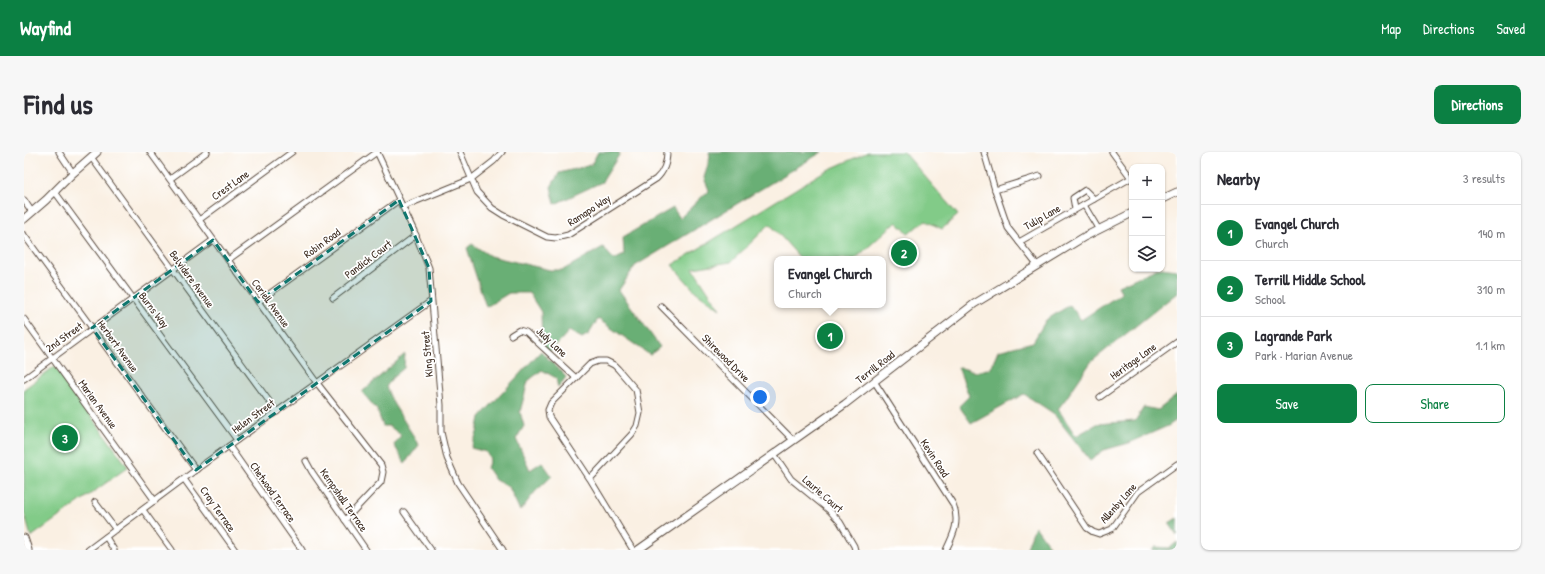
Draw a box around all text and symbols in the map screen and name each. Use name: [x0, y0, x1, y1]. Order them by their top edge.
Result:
text: Wayfind: [20, 15, 71, 41]
text: Map: [1381, 19, 1401, 38]
text: Directions: [1423, 19, 1474, 38]
text: Saved: [1496, 19, 1525, 38]
text: Find us: [24, 85, 93, 123]
button: Directions: [1434, 85, 1521, 124]
map controls: [1129, 164, 1165, 272]
button: +: [1129, 164, 1165, 200]
street label: Crest Lane: [209, 166, 252, 203]
text: Nearby: [1217, 167, 1260, 190]
text: 3 results: [1463, 169, 1505, 187]
street label: Ramapo Way: [565, 191, 613, 229]
button: −: [1129, 200, 1165, 236]
street label: Tulip Lane: [1021, 201, 1063, 233]
text: Evangel Church: [1255, 213, 1339, 234]
text: 1: [1228, 224, 1232, 242]
text: 140 m: [1478, 224, 1505, 242]
street label: Robin Road: [301, 225, 344, 261]
text: Church: [1255, 234, 1288, 252]
button: layers: [1129, 236, 1165, 272]
street label: Pandick Court: [342, 237, 395, 281]
pin: 2: [891, 238, 917, 268]
street label: Belvidere Avenue: [167, 248, 218, 311]
popup: [774, 256, 886, 308]
text: Evangel Church: [788, 263, 872, 284]
text: Terrill Middle School: [1255, 269, 1365, 290]
street label: Coriell Avenue: [249, 276, 294, 331]
text: 2: [1227, 280, 1233, 298]
text: 310 m: [1477, 280, 1505, 298]
text: Church: [788, 284, 821, 302]
street label: Burns Way: [136, 289, 172, 331]
text: School: [1255, 290, 1285, 308]
street label: Herbert Avenue: [94, 317, 142, 375]
street label: 2nd Street: [43, 319, 85, 355]
pin: 1: [817, 321, 843, 351]
street label: Judy Lane: [533, 324, 571, 360]
text: Lagrande Park: [1255, 325, 1332, 346]
street label: King Street: [418, 330, 436, 378]
street label: Shirewood Drive: [699, 331, 753, 385]
text: 3: [1227, 336, 1233, 354]
text: 1.1 km: [1476, 336, 1505, 354]
street label: Heritage Lane: [1107, 339, 1159, 383]
text: Park · Marian Avenue: [1255, 346, 1353, 364]
street label: Terrill Road: [853, 347, 898, 387]
street label: Marian Avenue: [76, 377, 121, 432]
button: Save: [1217, 384, 1357, 423]
button: Share: [1365, 384, 1505, 423]
your location: [750, 387, 770, 407]
street label: Helen Street: [229, 396, 277, 436]
pin: 3: [52, 423, 78, 453]
street label: Kevin Road: [918, 436, 953, 480]
street label: Chetwood Terrace: [247, 459, 299, 525]
street label: Kempshall Terrace: [317, 466, 371, 535]
street label: Laurie Court: [800, 473, 846, 516]
street label: Allenby Lane: [1097, 479, 1140, 526]
street label: Cray Terrace: [197, 483, 239, 535]

